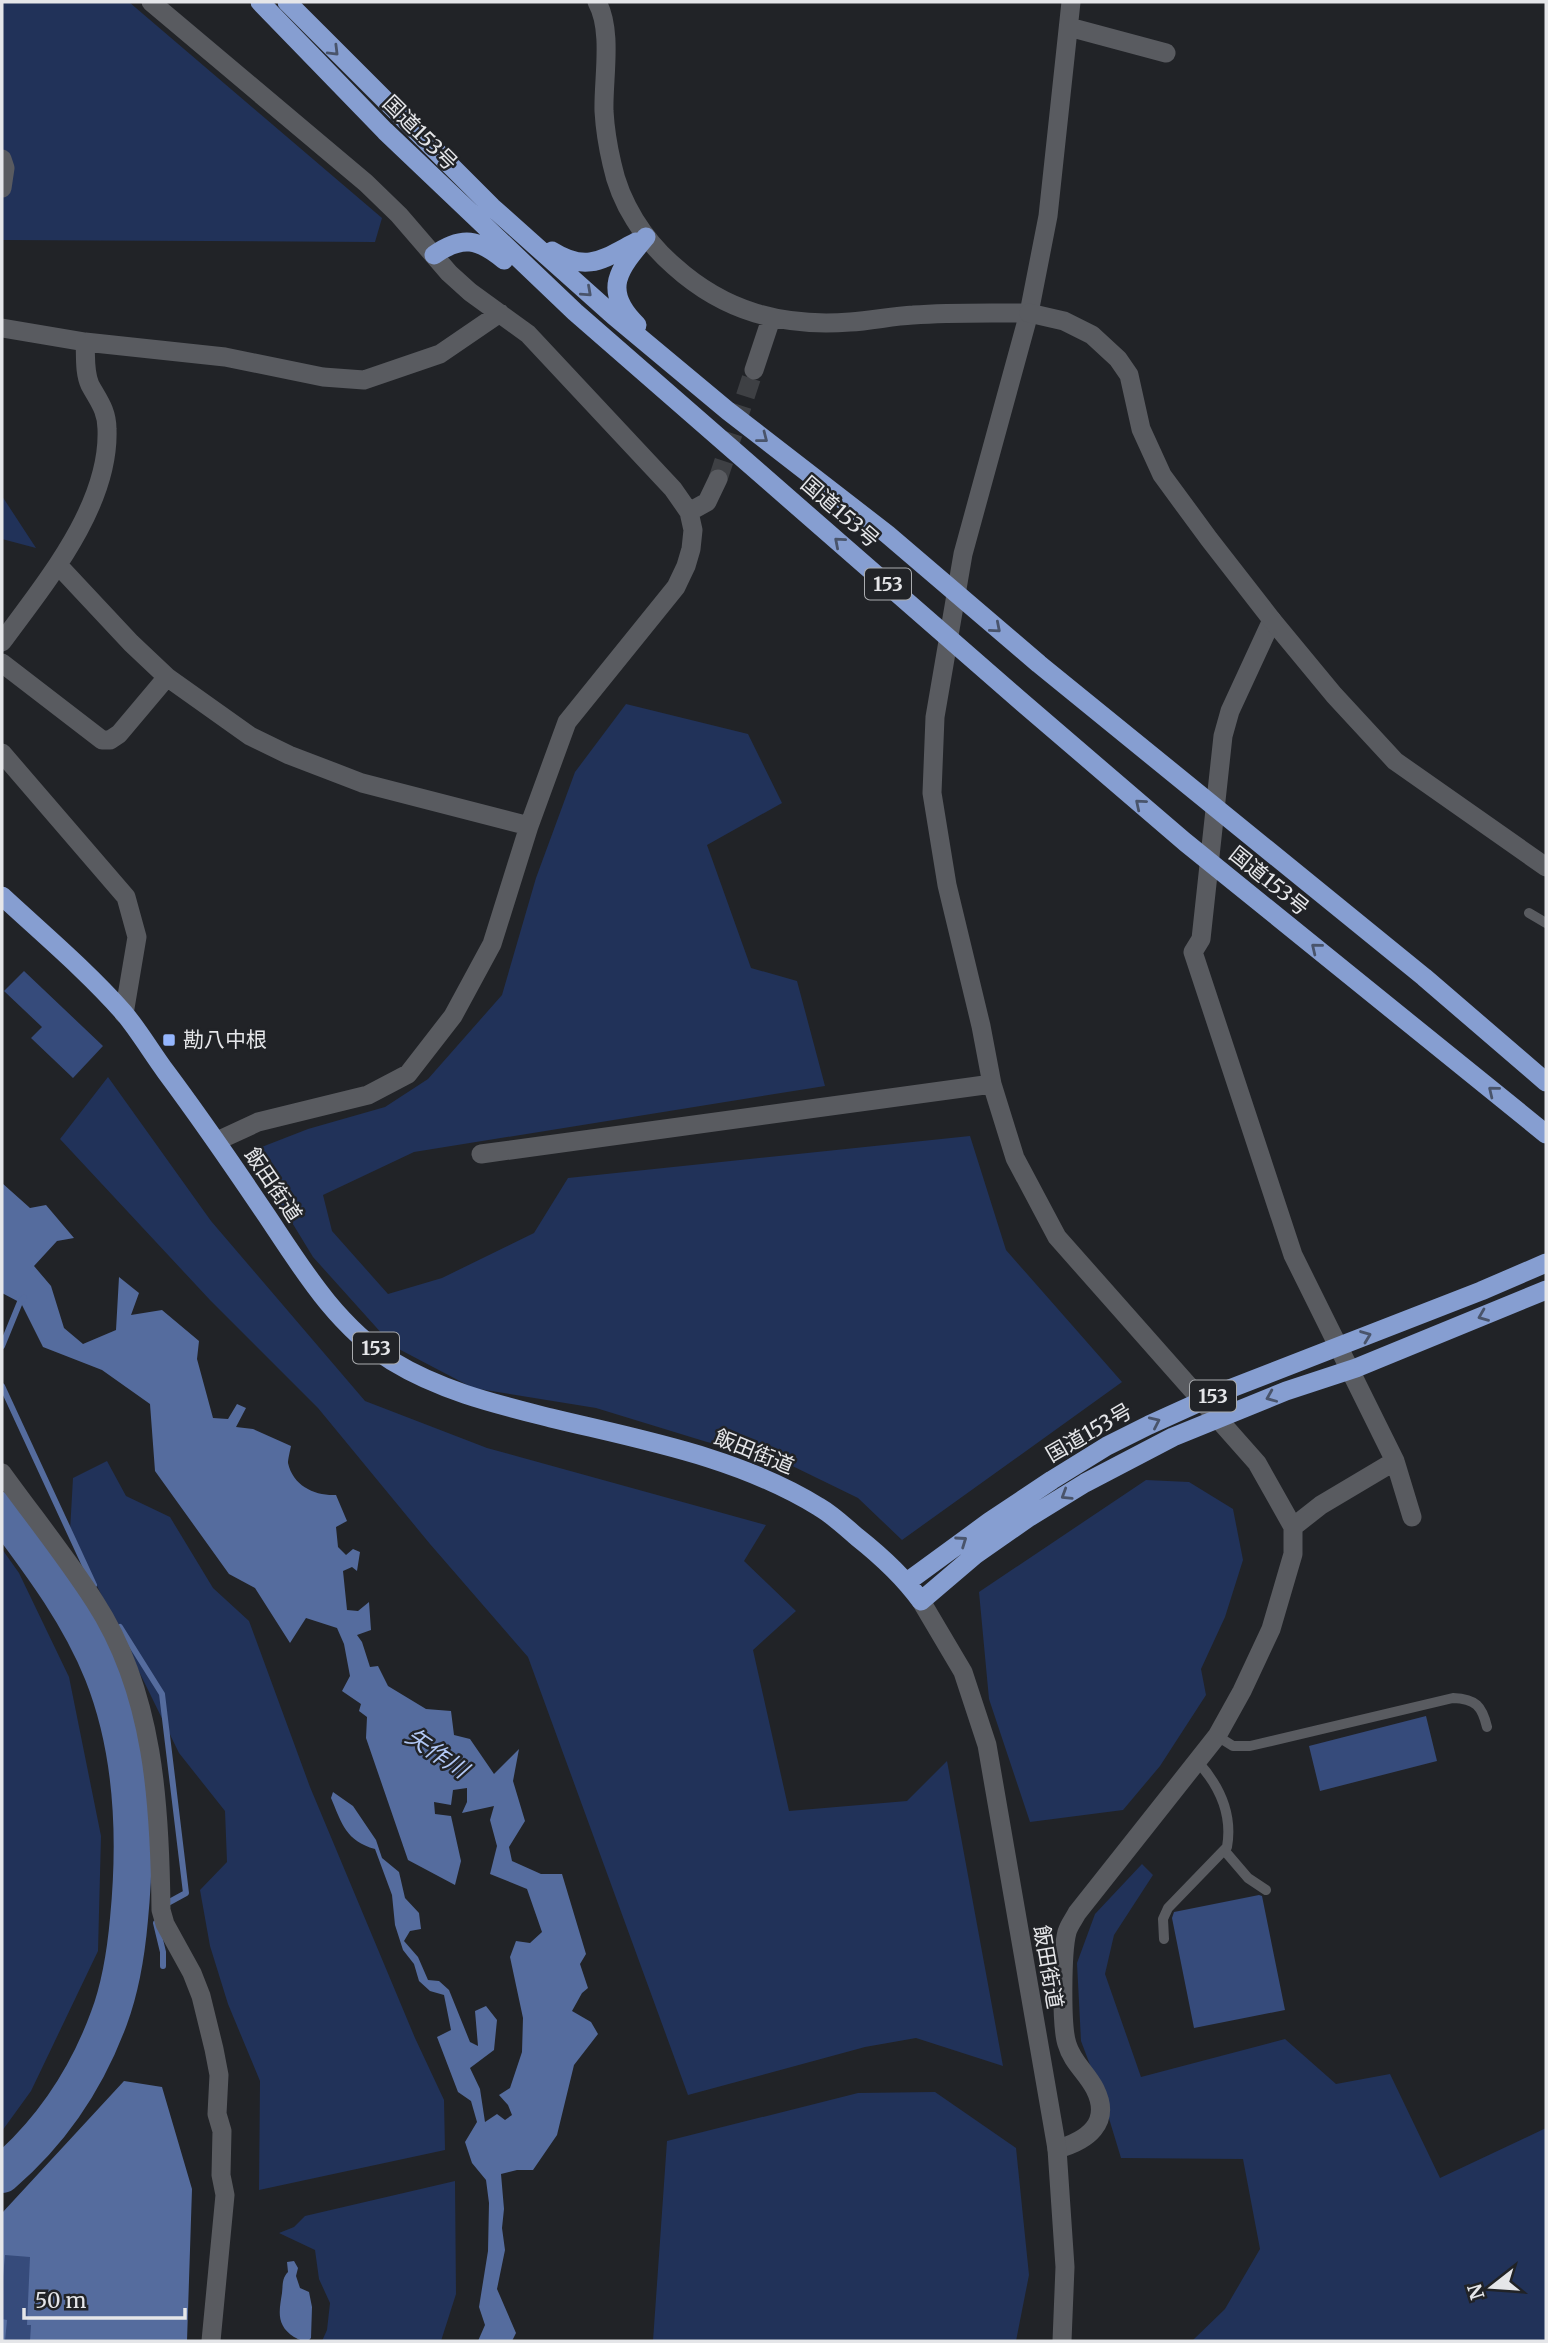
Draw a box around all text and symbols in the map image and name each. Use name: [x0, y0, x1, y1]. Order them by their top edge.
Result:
one-way arrow: [326, 43, 338, 55]
street label: 国道153号: [377, 89, 464, 176]
one-way arrow: [579, 284, 592, 296]
one-way arrow: [755, 429, 767, 442]
street label: 国道153号: [796, 470, 885, 553]
one-way arrow: [835, 538, 848, 550]
road number: 153: [865, 568, 911, 600]
one-way arrow: [987, 620, 1000, 632]
one-way arrow: [1136, 800, 1149, 812]
street label: 国道153号: [1224, 840, 1315, 921]
one-way arrow: [1311, 944, 1323, 957]
place label: 勘八中根: [183, 1026, 267, 1053]
marker: 勘八中根: [161, 1032, 177, 1048]
one-way arrow: [1488, 1087, 1501, 1100]
street label: 飯田街道: [239, 1142, 308, 1227]
one-way arrow: [1478, 1308, 1490, 1322]
one-way arrow: [1359, 1331, 1371, 1345]
road number: 153: [353, 1332, 399, 1364]
road number: 153: [1190, 1380, 1236, 1412]
one-way arrow: [1265, 1389, 1277, 1403]
street label: 国道153号: [1041, 1397, 1137, 1468]
one-way arrow: [1148, 1416, 1160, 1430]
street label: 飯田街道: [710, 1423, 798, 1480]
one-way arrow: [1060, 1486, 1073, 1499]
one-way arrow: [954, 1537, 967, 1549]
water label: 矢作川: [401, 1721, 476, 1786]
street label: 飯田街道: [1028, 1923, 1069, 2011]
north arrow: [1457, 2252, 1527, 2322]
scale bar: [24, 2276, 186, 2320]
text: N: [1462, 2281, 1489, 2303]
text: 50 m: [35, 2287, 86, 2314]

